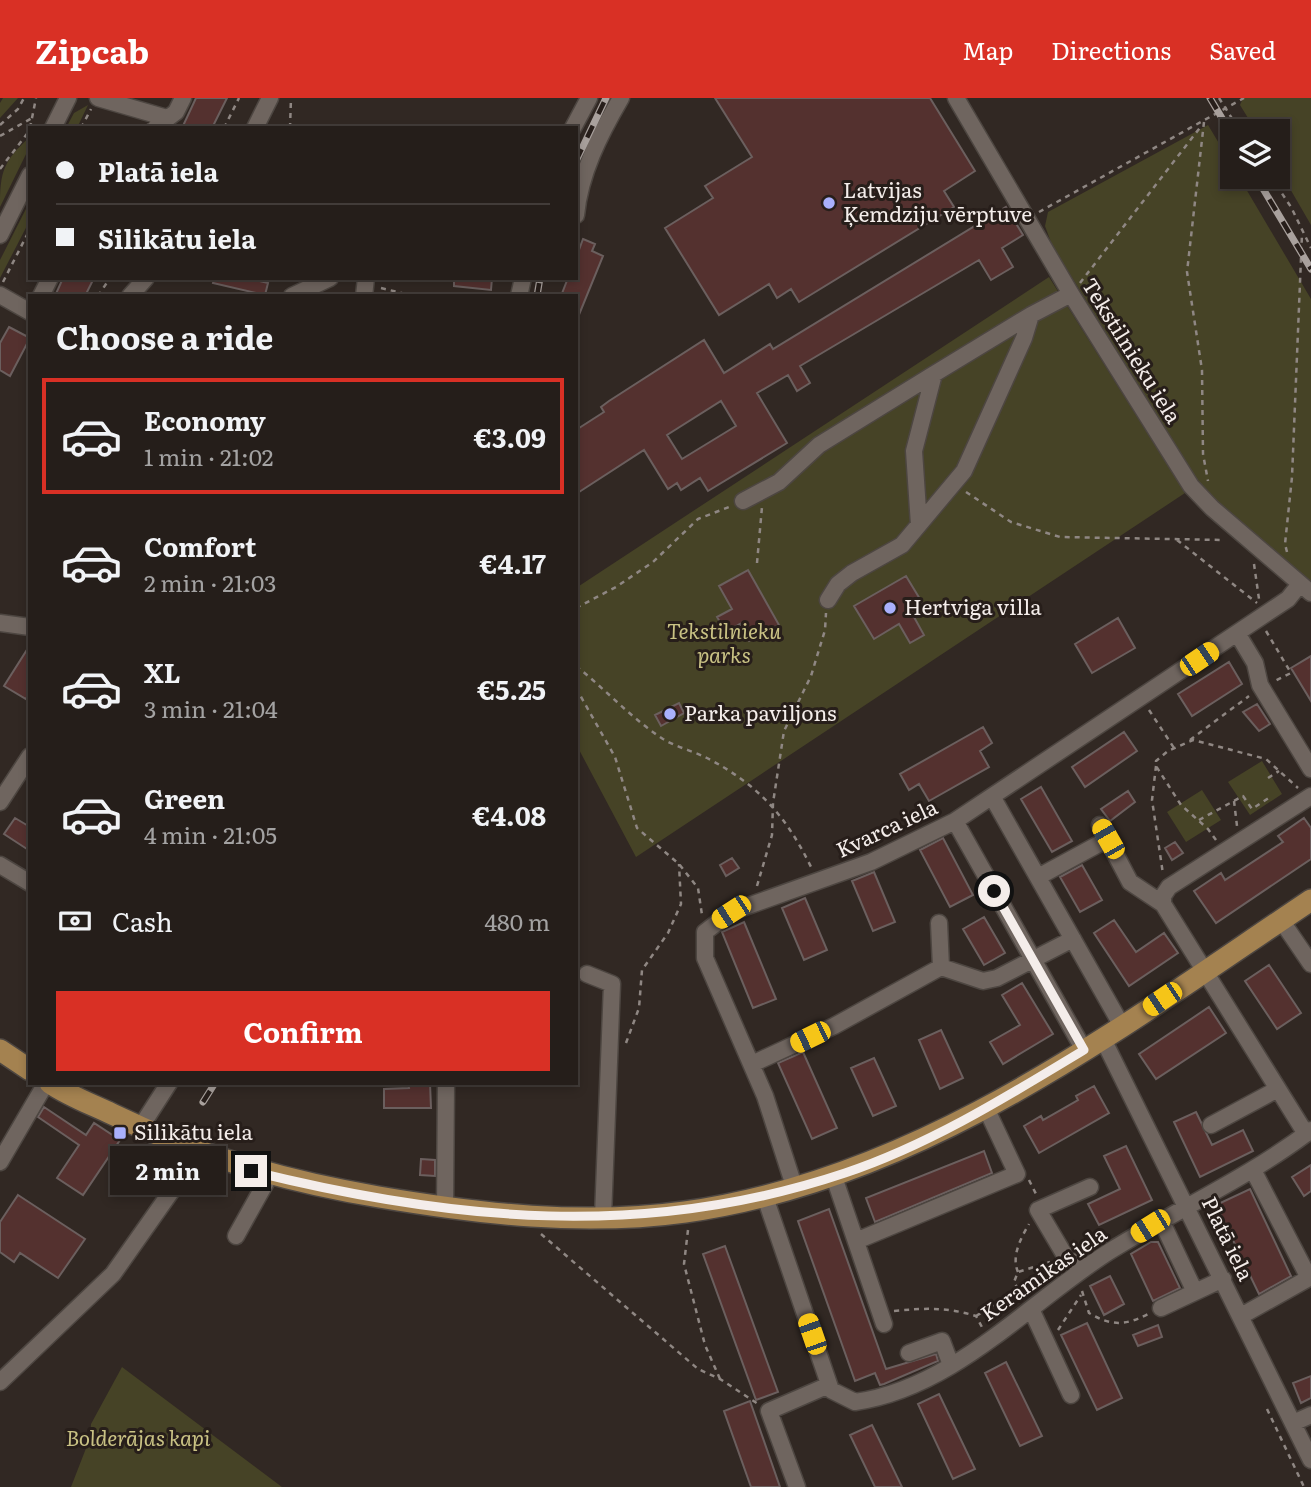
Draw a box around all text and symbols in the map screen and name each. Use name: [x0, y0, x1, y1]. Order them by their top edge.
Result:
text: Zipcab: [35, 25, 149, 74]
text: Map: [962, 32, 1013, 67]
text: Directions: [1051, 32, 1171, 67]
text: Saved: [1209, 32, 1276, 67]
map controls: [1220, 119, 1290, 189]
button: layers: [1220, 119, 1290, 189]
text: Platā iela: [98, 151, 219, 190]
place label: Latvijas Ķemdziju vērptuve: [843, 173, 1032, 228]
marker: Latvijas Ķemdziju vērptuve: [821, 195, 837, 211]
text: Silikātu iela: [98, 218, 256, 257]
street label: Tekstilnieku iela: [1076, 271, 1191, 429]
text: Choose a ride: [56, 312, 273, 360]
text: Economy: [144, 400, 266, 439]
icon: car: [60, 405, 123, 468]
text: €3.09: [474, 417, 546, 456]
text: 1 min · 21:02: [144, 439, 273, 473]
text: Comfort: [144, 526, 256, 565]
icon: car: [60, 531, 123, 594]
text: €4.17: [480, 543, 546, 582]
text: 2 min · 21:03: [144, 565, 276, 599]
place label: Hertviga villa: [904, 590, 1042, 621]
marker: Hertviga villa: [882, 600, 898, 616]
park label: Tekstilnieku parks: [667, 614, 782, 669]
car: [1176, 639, 1223, 679]
text: XL: [144, 652, 181, 691]
icon: car: [60, 657, 123, 720]
text: €5.25: [477, 669, 546, 708]
text: 3 min · 21:04: [144, 691, 278, 725]
place label: Parka paviljons: [684, 696, 837, 727]
marker: Parka paviljons: [662, 706, 678, 722]
text: Green: [144, 778, 225, 817]
icon: car: [60, 783, 123, 846]
street label: Kvarca iela: [830, 789, 942, 864]
text: €4.08: [472, 795, 546, 834]
car: [1089, 816, 1128, 862]
text: 4 min · 21:05: [144, 817, 277, 851]
route start: [978, 875, 1010, 907]
car: [708, 892, 755, 932]
text: Cash: [112, 901, 173, 940]
icon: cash: [56, 902, 94, 940]
text: 480 m: [484, 904, 550, 938]
car: [1139, 979, 1186, 1019]
button: Confirm: [56, 991, 550, 1071]
car: [787, 1018, 834, 1056]
place label: Silikātu iela: [134, 1115, 253, 1146]
marker: Silikātu iela: [112, 1125, 128, 1141]
callout: 2 min: [111, 1146, 226, 1196]
text: 2 min: [136, 1153, 200, 1187]
route end: [235, 1155, 267, 1187]
street label: Platā iela: [1196, 1191, 1263, 1286]
car: [1127, 1206, 1174, 1246]
street label: Keramikas iela: [973, 1216, 1113, 1327]
car: [796, 1311, 829, 1357]
park label: Bolderājas kapi: [66, 1421, 211, 1452]

